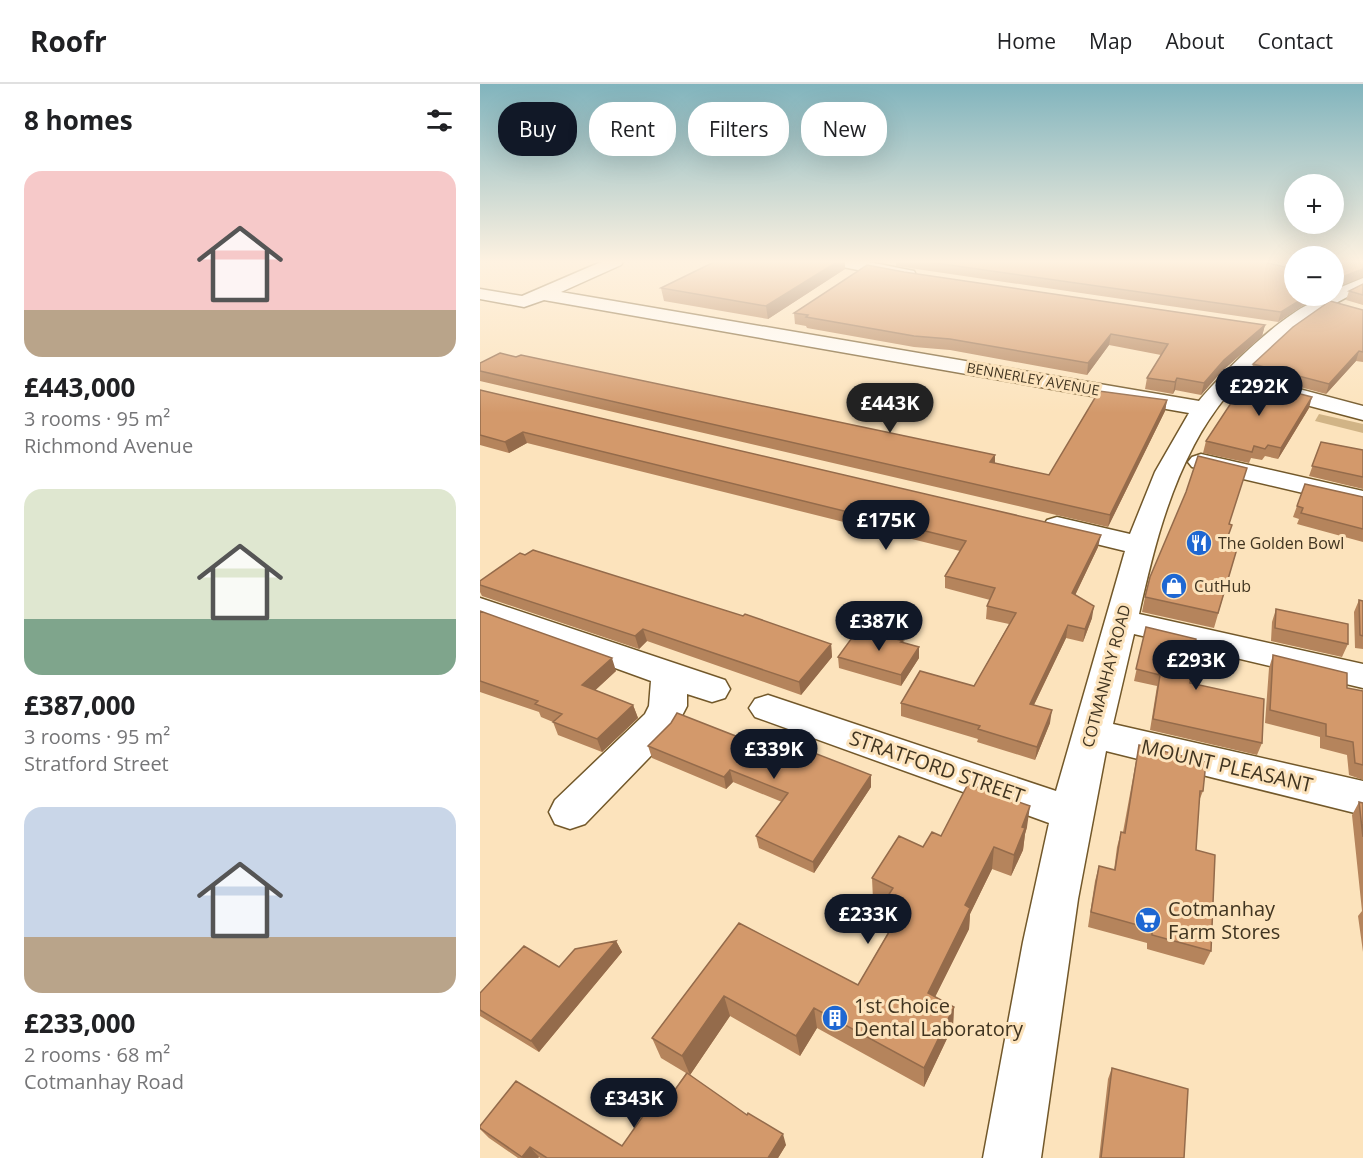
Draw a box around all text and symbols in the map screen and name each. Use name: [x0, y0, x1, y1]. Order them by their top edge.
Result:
text: Roofr: [30, 22, 107, 60]
text: Home: [997, 27, 1056, 55]
text: Map: [1089, 27, 1132, 55]
text: About: [1165, 27, 1225, 55]
text: Contact: [1258, 27, 1333, 55]
text: 8 homes: [24, 102, 133, 138]
chip: Buy: [498, 102, 577, 156]
chip: Rent: [589, 102, 676, 156]
chip: Filters: [688, 102, 789, 156]
chip: New: [801, 102, 887, 156]
icon: filters: [423, 104, 456, 137]
map controls: [1284, 174, 1344, 306]
button: +: [1284, 174, 1344, 234]
icon: home: [186, 210, 294, 318]
button: −: [1284, 246, 1344, 306]
street label: BENNERLEY AVENUE: [965, 357, 1101, 400]
pin: £292K: [1217, 366, 1301, 417]
text: £443,000: [24, 369, 135, 405]
text: £292K: [1229, 372, 1289, 399]
pin: £443K: [848, 383, 932, 434]
text: £443K: [860, 389, 920, 416]
text: 3 rooms · 95 m²: [24, 405, 170, 432]
text: Richmond Avenue: [24, 432, 193, 459]
pin: £175K: [844, 500, 928, 551]
text: £175K: [856, 506, 916, 533]
icon: home: [186, 528, 294, 636]
restaurant icon: The Golden Bowl: [1184, 528, 1214, 558]
place label: The Golden Bowl: [1218, 532, 1344, 554]
shop icon: CutHub: [1159, 571, 1189, 601]
place label: CutHub: [1194, 575, 1251, 597]
pin: £387K: [837, 601, 921, 652]
street label: COTMANHAY ROAD: [1076, 602, 1136, 750]
text: £387K: [849, 607, 909, 634]
pin: £293K: [1154, 640, 1238, 691]
text: £293K: [1166, 646, 1226, 673]
text: £387,000: [24, 687, 135, 723]
text: 3 rooms · 95 m²: [24, 723, 170, 750]
street label: STRATFORD STREET: [846, 724, 1028, 809]
pin: £339K: [732, 729, 816, 780]
street label: MOUNT PLEASANT: [1139, 733, 1316, 798]
text: £339K: [744, 735, 804, 762]
text: Stratford Street: [24, 750, 169, 777]
icon: home: [186, 846, 294, 954]
pin: £233K: [826, 894, 910, 945]
place label: Cotmanhay Farm Stores: [1168, 895, 1280, 945]
text: £233K: [838, 900, 898, 927]
supermarket icon: Cotmanhay Farm Stores: [1133, 905, 1163, 935]
place label: 1st Choice Dental Laboratory: [854, 992, 1024, 1042]
building icon: 1st Choice Dental Laboratory: [820, 1003, 850, 1033]
text: £233,000: [24, 1005, 135, 1041]
text: 2 rooms · 68 m²: [24, 1041, 170, 1068]
text: Cotmanhay Road: [24, 1068, 184, 1095]
pin: £343K: [592, 1078, 676, 1129]
text: £343K: [604, 1084, 664, 1111]

